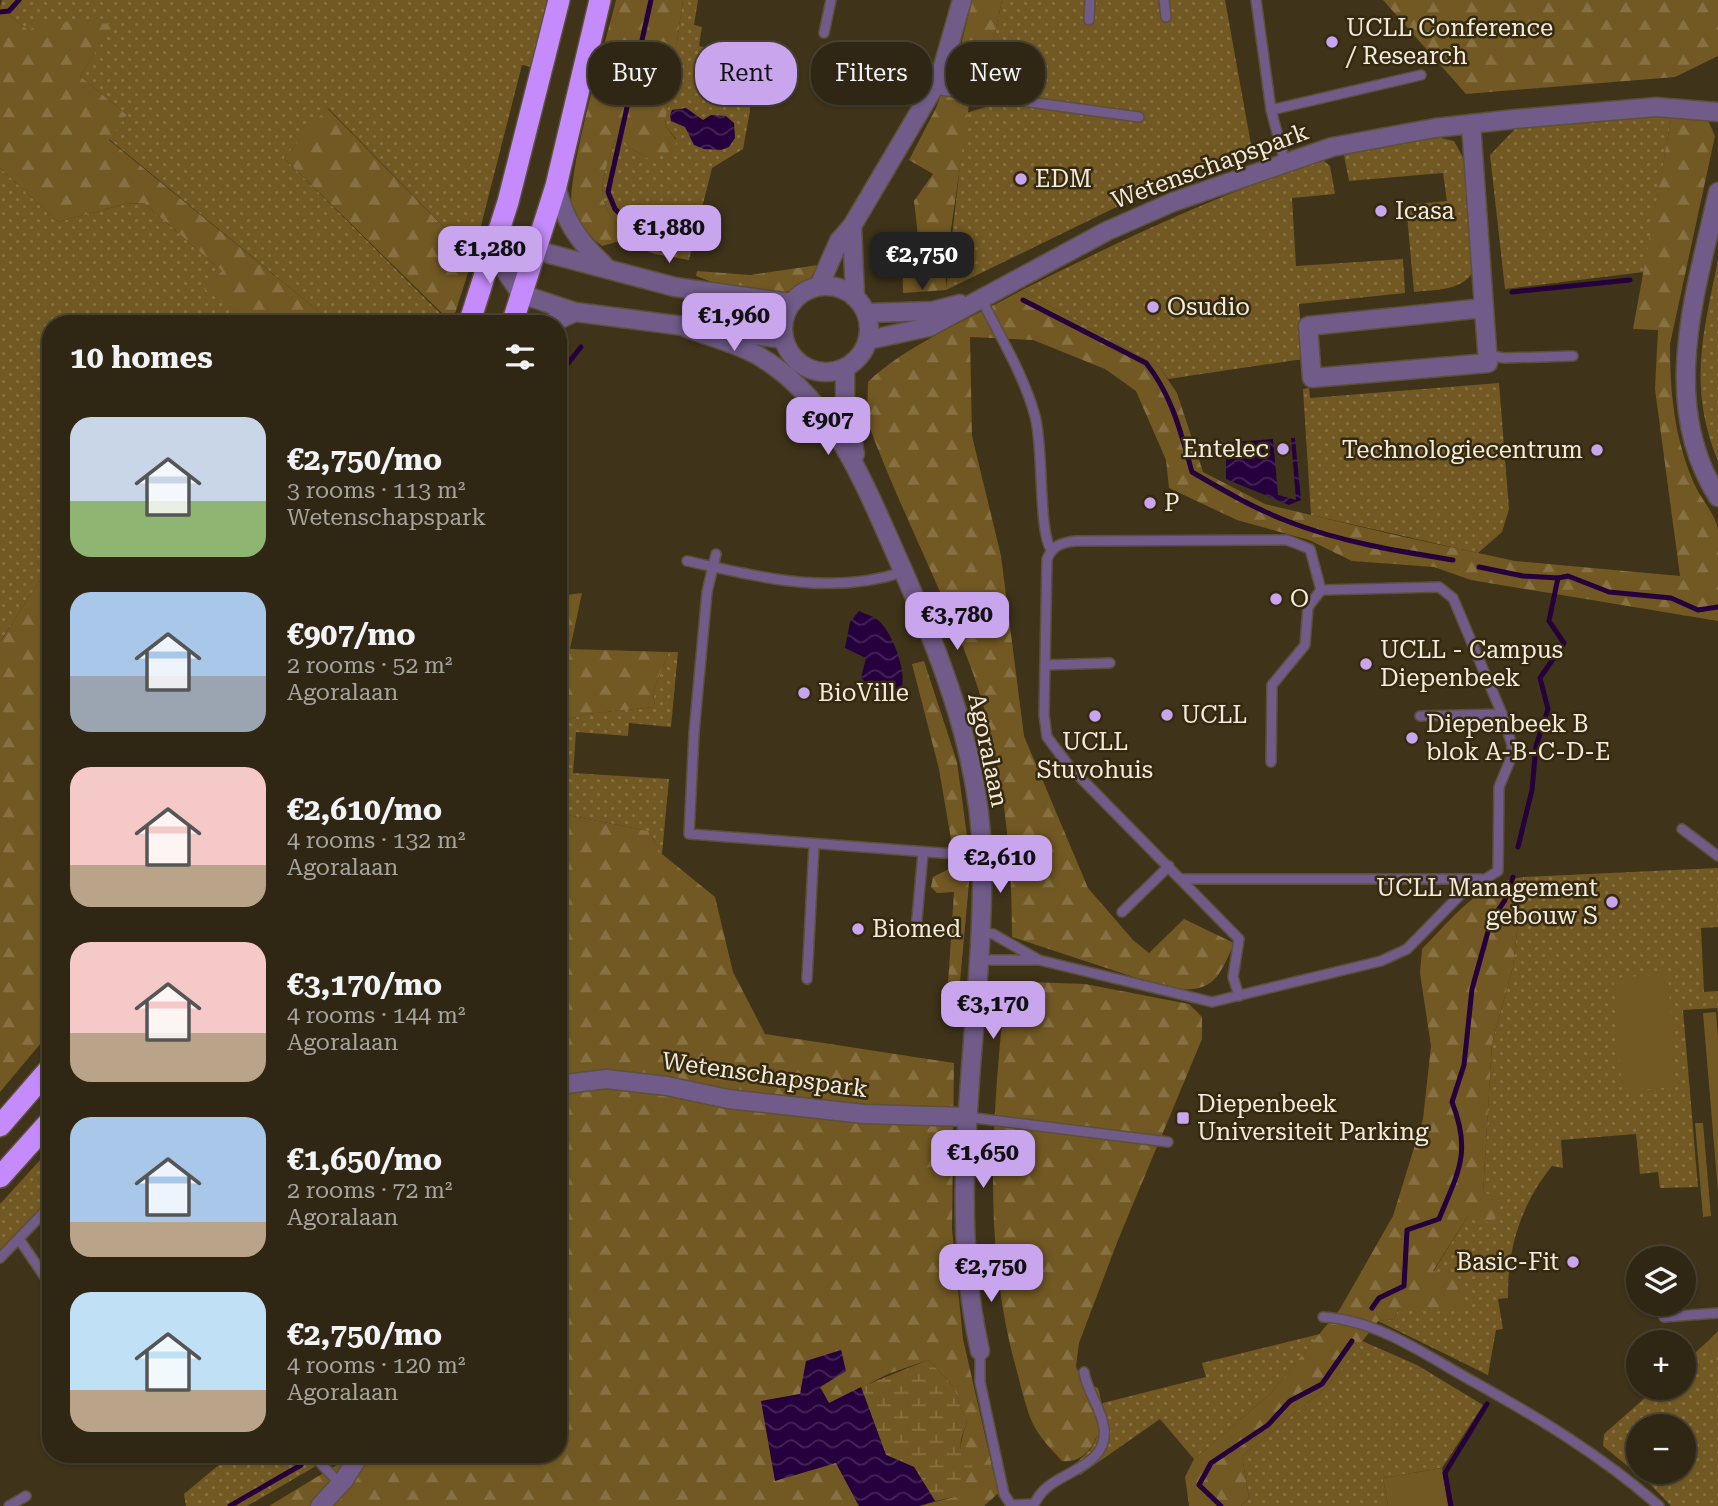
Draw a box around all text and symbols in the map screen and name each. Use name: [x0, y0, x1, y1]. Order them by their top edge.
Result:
place label: UCLL Conference / Research: [1345, 14, 1553, 70]
marker: UCLL Conference / Research: [1324, 34, 1340, 50]
chip: Buy: [588, 42, 681, 105]
chip: Rent: [695, 42, 797, 105]
chip: Filters: [811, 42, 932, 105]
chip: New: [946, 42, 1045, 105]
street label: Wetenschapspark: [1108, 117, 1312, 215]
place label: EDM: [1035, 165, 1092, 193]
marker: EDM: [1013, 171, 1029, 187]
place label: Icasa: [1395, 197, 1454, 225]
marker: Icasa: [1373, 203, 1389, 219]
pin: €1,880: [612, 205, 726, 265]
text: €1,880: [633, 214, 705, 241]
pin: €1,280: [433, 226, 547, 286]
pin: €2,750: [865, 232, 979, 292]
text: €1,280: [454, 235, 526, 262]
text: €2,750: [886, 241, 958, 268]
place label: Osudio: [1167, 293, 1250, 321]
pin: €1,960: [677, 294, 791, 353]
marker: Osudio: [1145, 299, 1161, 315]
text: €1,960: [698, 302, 770, 329]
icon: filters: [501, 338, 539, 376]
text: 10 homes: [70, 340, 213, 375]
pin: €907: [787, 398, 869, 457]
text: €907: [802, 406, 854, 433]
place label: Entelec: [1182, 435, 1269, 463]
place label: Technologiecentrum: [1342, 436, 1583, 464]
marker: Entelec: [1275, 441, 1291, 457]
text: €2,750/mo: [287, 442, 442, 477]
marker: Technologiecentrum: [1589, 442, 1605, 458]
icon: home: [126, 445, 210, 529]
text: 3 rooms · 113 m²: [287, 477, 465, 504]
place label: P: [1164, 489, 1180, 517]
marker: P: [1142, 495, 1158, 511]
text: Wetenschapspark: [287, 504, 486, 531]
place label: O: [1290, 585, 1309, 613]
marker: O: [1268, 591, 1284, 607]
pin: €3,780: [900, 592, 1014, 652]
text: €3,780: [921, 601, 993, 628]
text: €907/mo: [287, 617, 416, 652]
icon: home: [126, 620, 210, 704]
place label: UCLL - Campus Diepenbeek: [1380, 636, 1563, 692]
text: 2 rooms · 52 m²: [287, 652, 453, 679]
marker: UCLL - Campus Diepenbeek: [1358, 656, 1374, 672]
text: Agoralaan: [287, 679, 398, 706]
place label: BioVille: [818, 679, 909, 707]
marker: BioVille: [796, 685, 812, 701]
street label: Agoralaan: [962, 690, 1014, 810]
place label: UCLL: [1181, 701, 1247, 729]
marker: UCLL: [1159, 707, 1175, 723]
marker: UCLL Stuvohuis: [1087, 708, 1103, 724]
place label: Diepenbeek B blok A-B-C-D-E: [1426, 710, 1610, 766]
place label: UCLL Stuvohuis: [1037, 728, 1153, 784]
marker: Diepenbeek B blok A-B-C-D-E: [1404, 730, 1420, 746]
text: €2,610/mo: [287, 792, 442, 827]
icon: home: [126, 795, 210, 879]
text: 4 rooms · 132 m²: [287, 827, 465, 854]
pin: €2,610: [943, 836, 1057, 895]
text: €2,610: [964, 844, 1036, 871]
text: Agoralaan: [287, 854, 398, 881]
place label: UCLL Management gebouw S: [1376, 874, 1598, 930]
marker: UCLL Management gebouw S: [1604, 894, 1620, 910]
place label: Biomed: [872, 915, 961, 943]
marker: Biomed: [850, 921, 866, 937]
text: €3,170/mo: [287, 967, 442, 1002]
icon: home: [126, 970, 210, 1054]
pin: €3,170: [936, 982, 1050, 1041]
text: €3,170: [957, 990, 1029, 1017]
text: 4 rooms · 144 m²: [287, 1002, 465, 1029]
text: Agoralaan: [287, 1029, 398, 1056]
street label: Wetenschapspark: [660, 1047, 870, 1103]
place label: Diepenbeek Universiteit Parking: [1197, 1090, 1429, 1146]
marker: Diepenbeek Universiteit Parking: [1175, 1110, 1191, 1126]
pin: €1,650: [926, 1130, 1040, 1190]
text: €1,650: [947, 1139, 1019, 1166]
text: €1,650/mo: [287, 1142, 442, 1177]
icon: home: [126, 1145, 210, 1229]
text: 2 rooms · 72 m²: [287, 1177, 453, 1204]
text: Agoralaan: [287, 1204, 398, 1231]
pin: €2,750: [934, 1244, 1048, 1304]
map controls: [1626, 1246, 1696, 1484]
button: layers: [1626, 1246, 1696, 1316]
place label: Basic-Fit: [1456, 1248, 1559, 1276]
text: €2,750: [955, 1253, 1027, 1280]
marker: Basic-Fit: [1565, 1254, 1581, 1270]
text: €2,750/mo: [287, 1317, 442, 1352]
icon: home: [126, 1320, 210, 1404]
button: +: [1626, 1330, 1696, 1400]
text: 4 rooms · 120 m²: [287, 1352, 465, 1379]
text: Agoralaan: [287, 1379, 398, 1406]
button: −: [1626, 1414, 1696, 1484]

